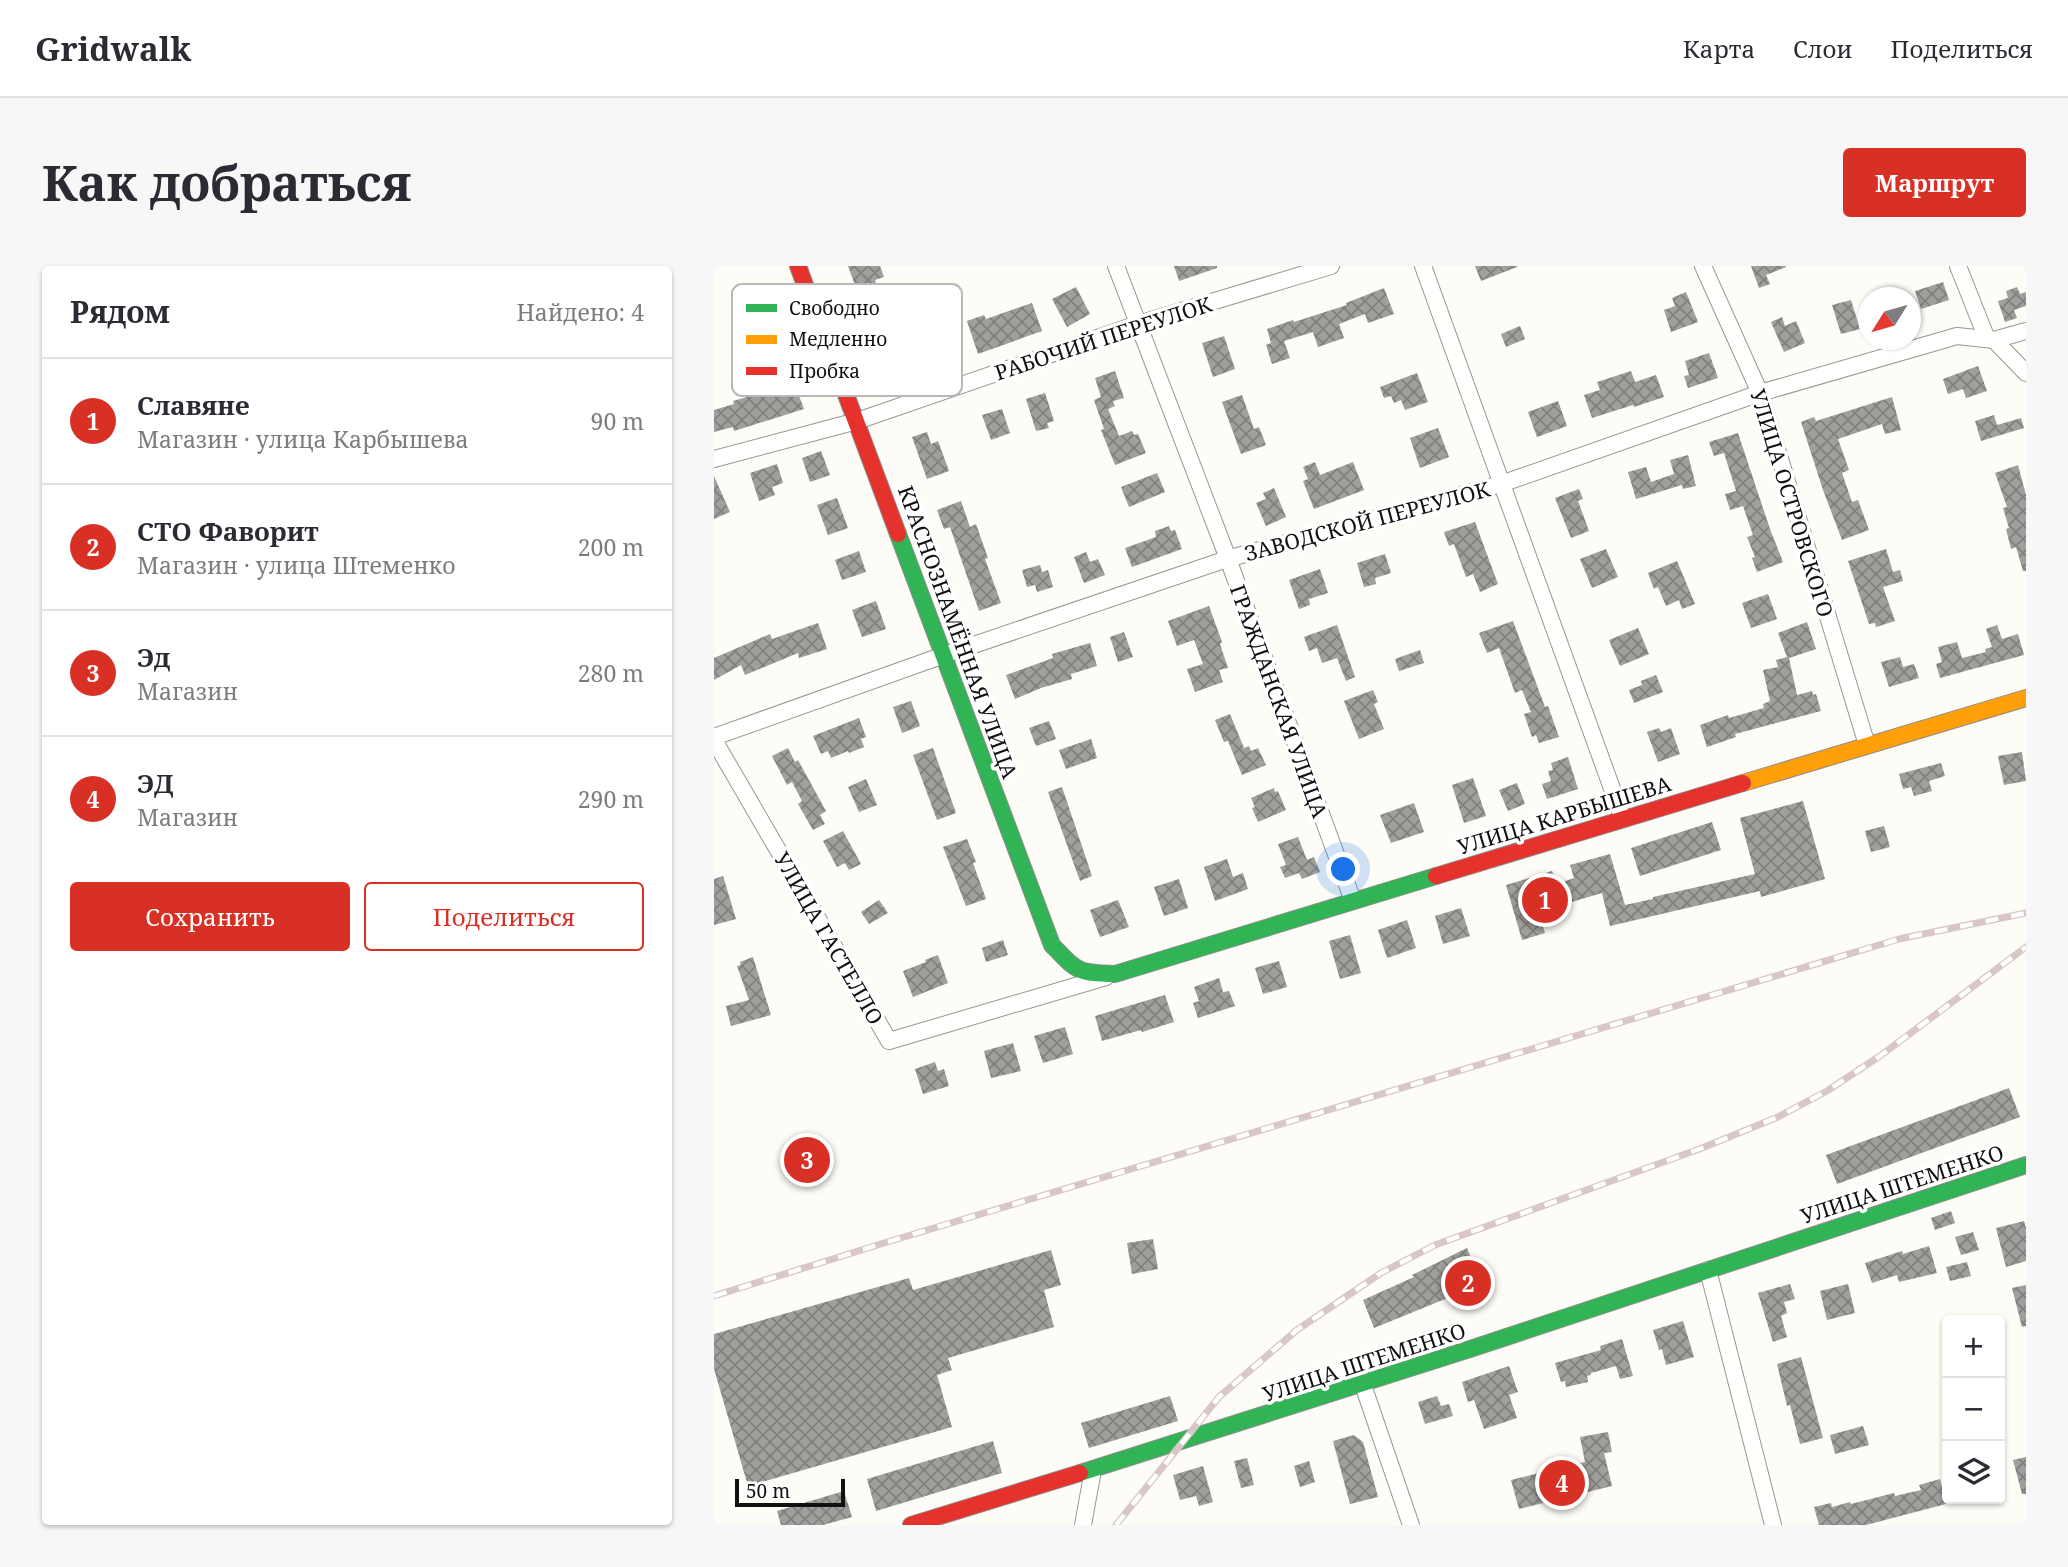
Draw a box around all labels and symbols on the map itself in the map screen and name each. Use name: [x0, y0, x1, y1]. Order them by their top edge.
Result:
legend: [732, 284, 962, 396]
north arrow: [1858, 287, 1921, 350]
street label: РАБОЧИЙ ПЕРЕУЛОК: [991, 290, 1215, 386]
text: Свободно: [789, 295, 880, 321]
text: Медленно: [789, 326, 887, 352]
text: Пробка: [789, 358, 860, 384]
street label: УЛИЦА ОСТРОВСКОГО: [1744, 386, 1840, 620]
street label: ЗАВОДСКОЙ ПЕРЕУЛОК: [1241, 475, 1493, 567]
street label: КРАСНОЗНАМЁННАЯ УЛИЦА: [892, 482, 1024, 782]
street label: ГРАЖДАНСКАЯ УЛИЦА: [1224, 581, 1334, 822]
street label: УЛИЦА КАРБЫШЕВА: [1454, 769, 1674, 861]
street label: УЛИЦА ГАСТЕЛЛО: [768, 847, 890, 1029]
your location: [1326, 852, 1360, 886]
pin: 1: [1522, 874, 1568, 926]
pin: 3: [784, 1134, 830, 1186]
street label: УЛИЦА ШТЕМЕНКО: [1797, 1138, 2007, 1230]
pin: 2: [1445, 1257, 1491, 1309]
street label: УЛИЦА ШТЕМЕНКО: [1259, 1316, 1469, 1408]
pin: 4: [1539, 1457, 1585, 1509]
scale bar: [735, 1476, 845, 1508]

